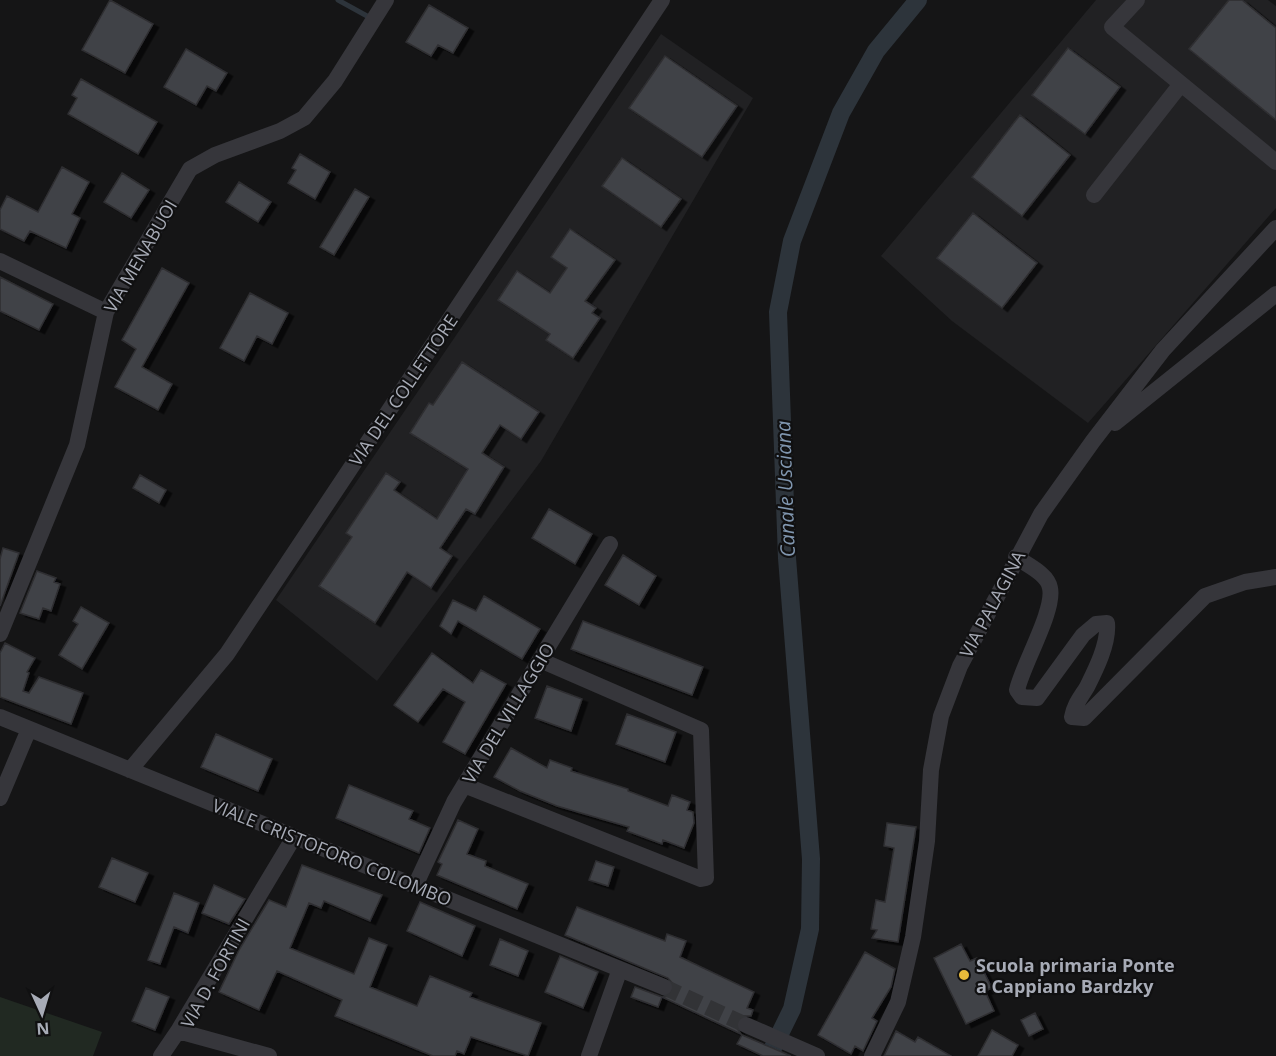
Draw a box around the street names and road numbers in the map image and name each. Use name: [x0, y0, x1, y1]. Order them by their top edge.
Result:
street label: VIA MENABUOI: [98, 195, 182, 317]
street label: VIA DEL COLLETTORE: [343, 309, 463, 471]
street label: VIA PALAGINA: [954, 546, 1031, 662]
street label: VIA DEL VILLAGGIO: [456, 638, 560, 788]
street label: VIALE CRISTOFORO COLOMBO: [209, 793, 455, 911]
street label: VIA D. FORTINI: [175, 914, 255, 1032]

